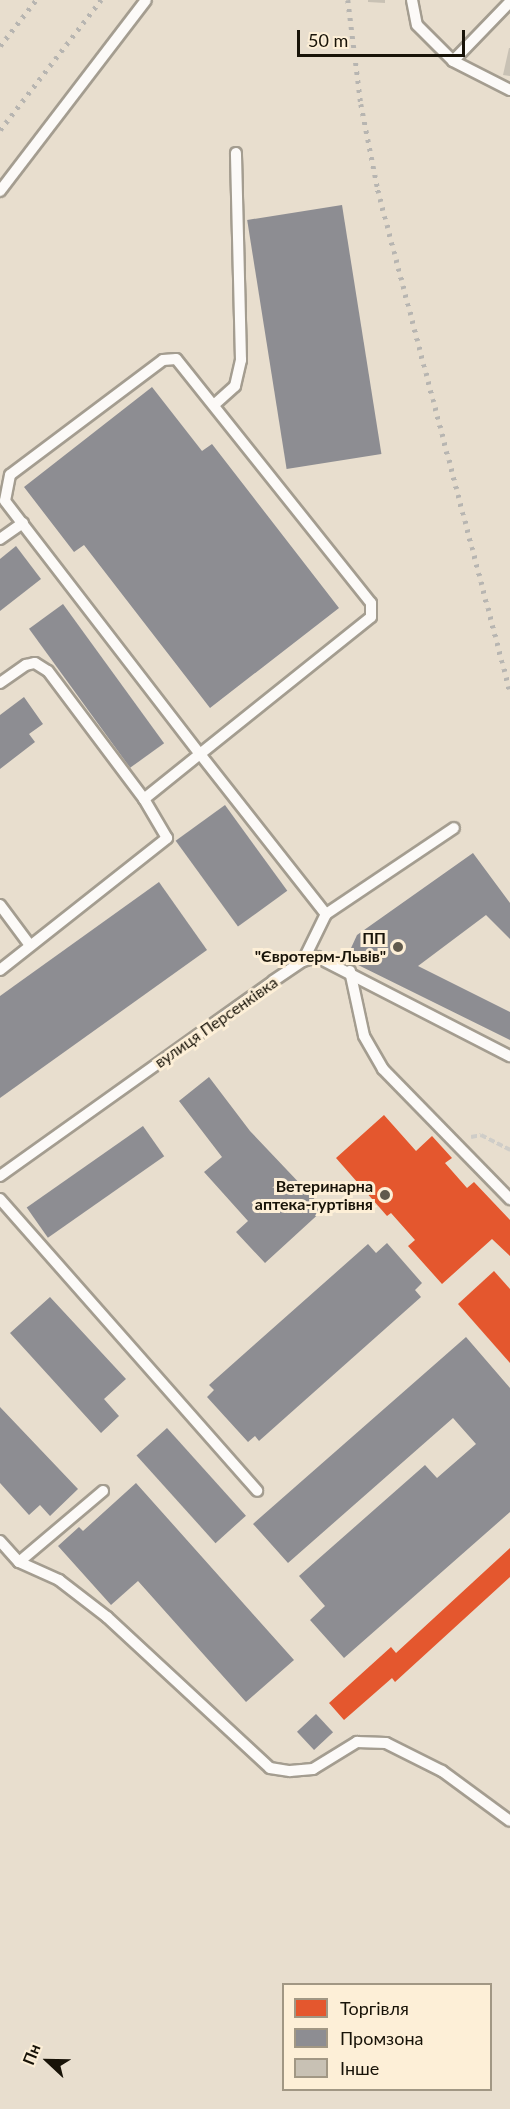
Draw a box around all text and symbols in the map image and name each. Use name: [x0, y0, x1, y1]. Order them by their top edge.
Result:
scale bar: [300, 18, 468, 56]
text: 50 m: [308, 29, 348, 51]
place label: ПП "Євротерм-Львів": [255, 928, 386, 966]
marker: ПП "Євротерм-Львів": [391, 940, 405, 954]
street label: вулиця Персенківка: [151, 972, 281, 1072]
place label: Ветеринарна аптека-гуртівня: [255, 1176, 373, 1214]
marker: Ветеринарна аптека-гуртівня: [378, 1188, 392, 1202]
legend: [282, 1983, 492, 2091]
text: Торгівля: [340, 1997, 409, 2019]
text: Промзона: [340, 2027, 423, 2049]
north arrow: [18, 2031, 78, 2091]
text: Пн: [18, 2041, 44, 2067]
text: Інше: [340, 2057, 379, 2079]

